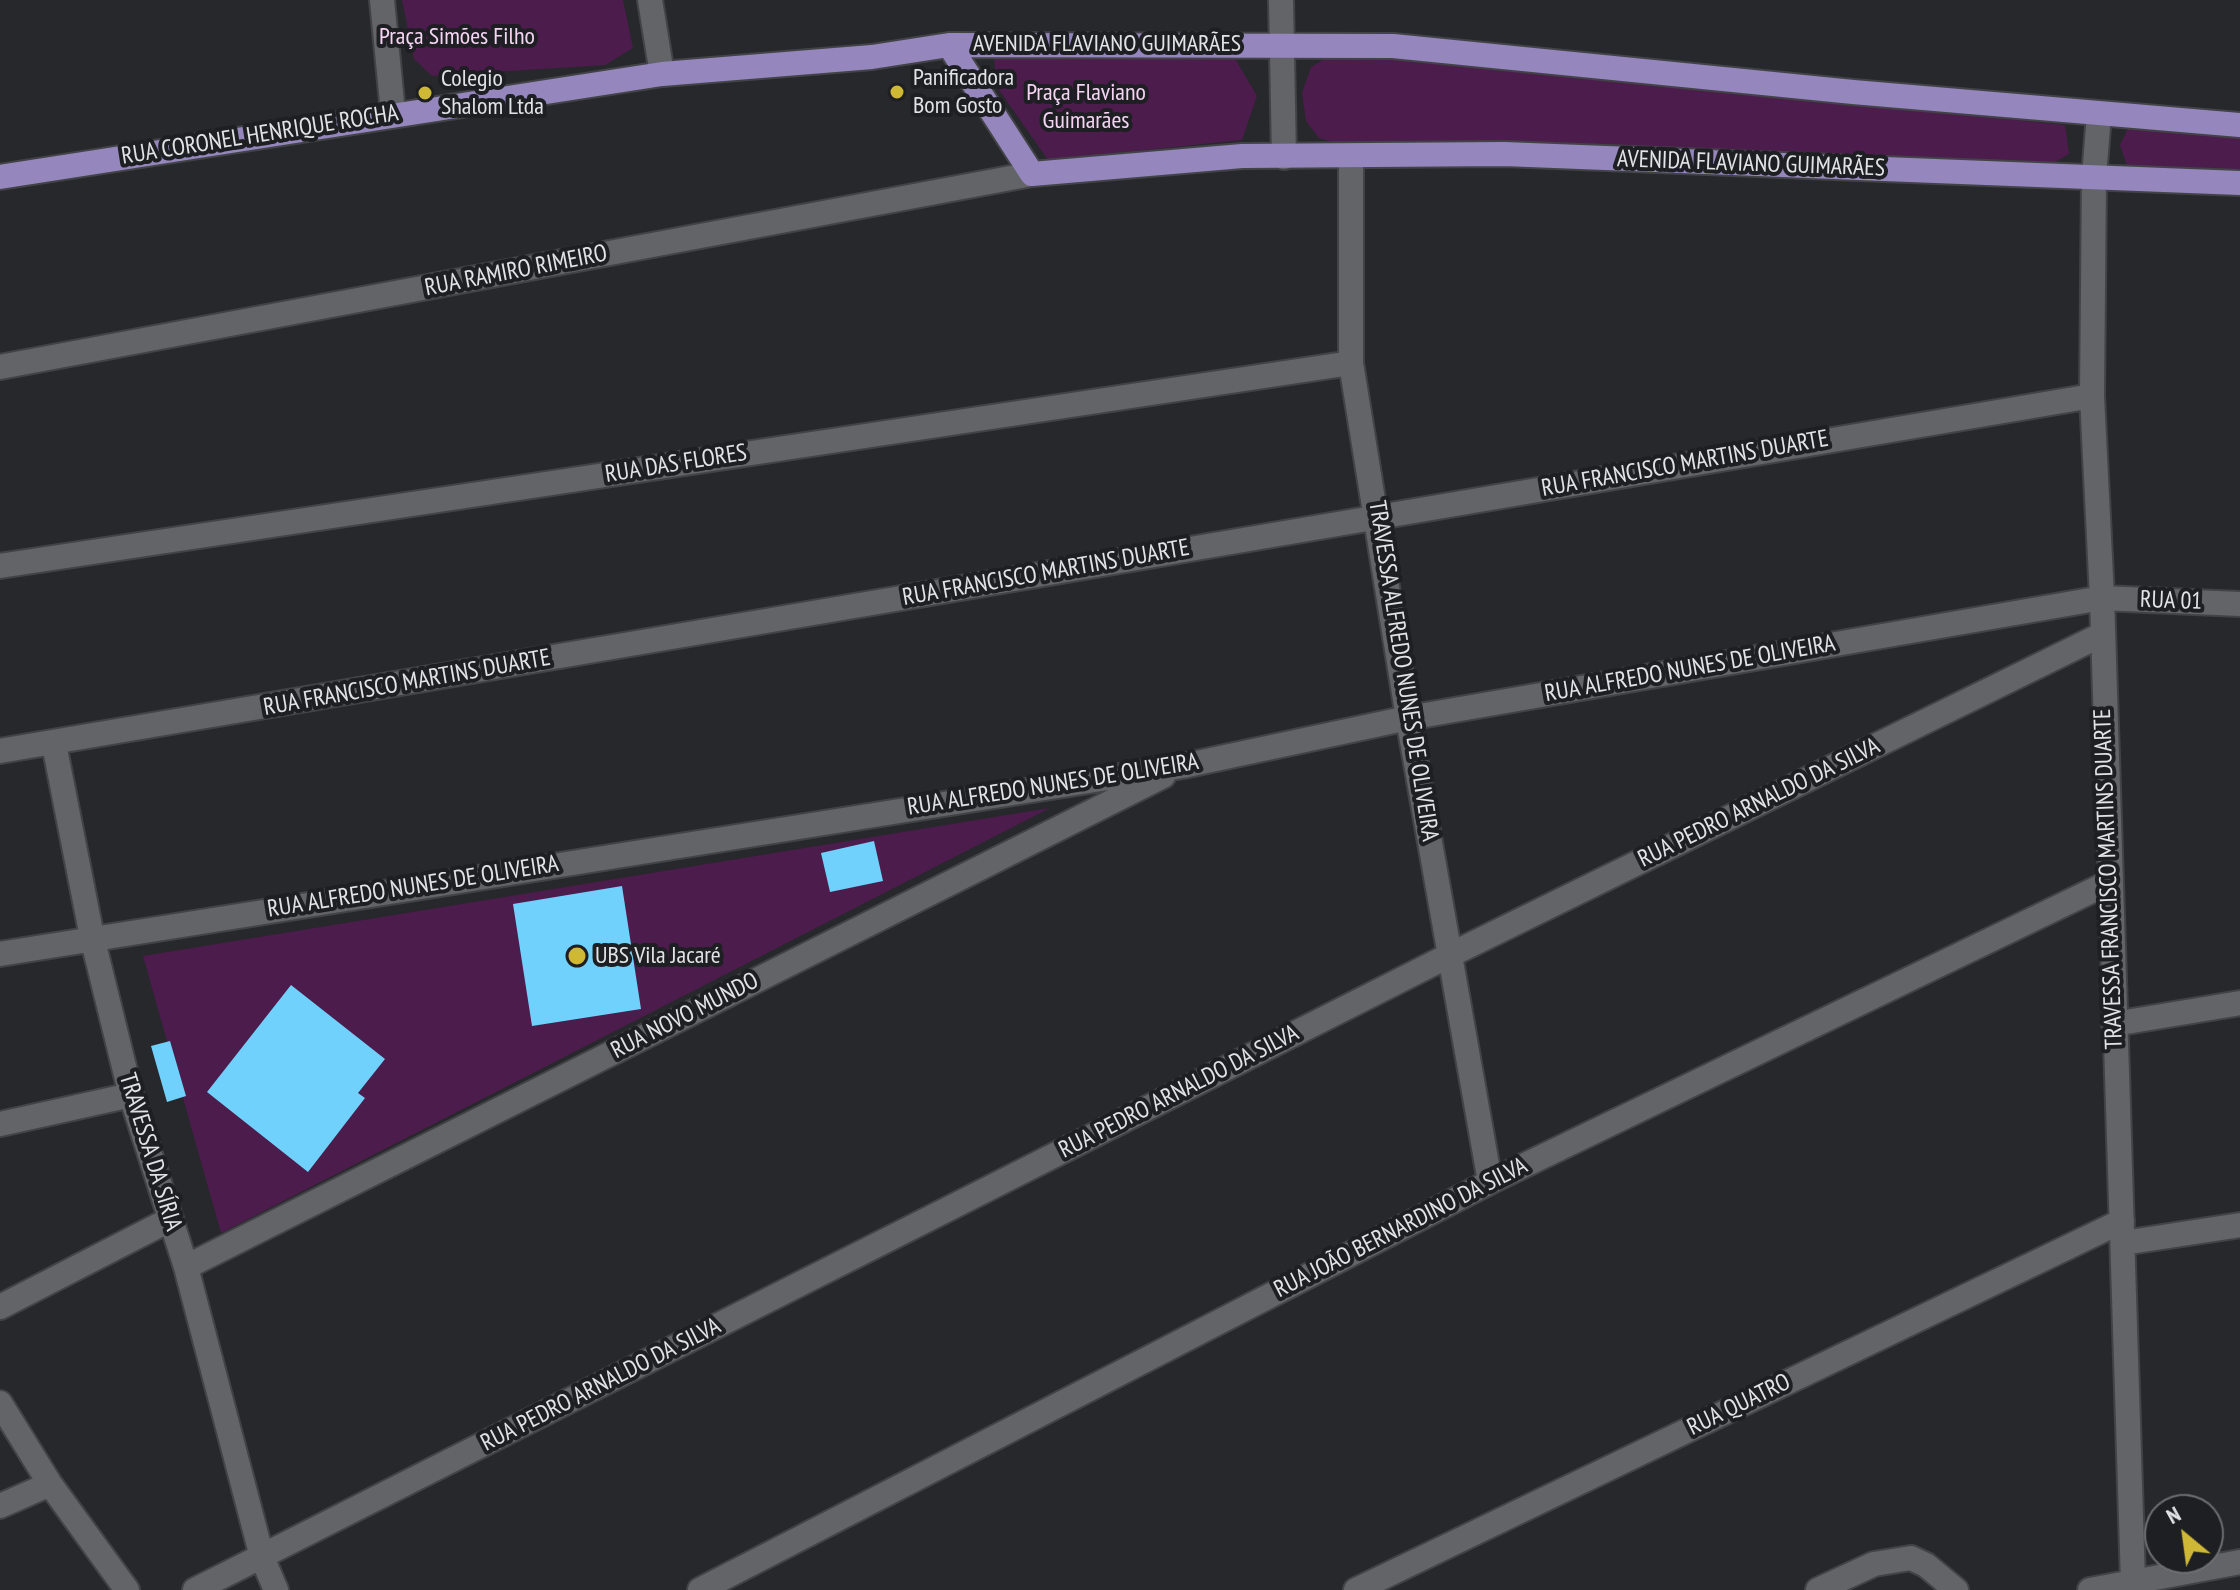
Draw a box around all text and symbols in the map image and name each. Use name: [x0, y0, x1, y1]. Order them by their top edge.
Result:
park label: Praça Simões Filho: [379, 23, 535, 51]
street label: AVENIDA FLAVIANO GUIMARÃES: [973, 30, 1241, 58]
place label: Panificadora Bom Gosto: [913, 64, 1014, 120]
place label: Colegio Shalom Ltda: [441, 65, 544, 121]
park label: Praça Flaviano Guimarães: [1026, 79, 1146, 135]
marker: Panificadora Bom Gosto: [888, 83, 906, 101]
marker: Colegio Shalom Ltda: [416, 84, 434, 102]
street label: RUA CORONEL HENRIQUE ROCHA: [120, 99, 400, 171]
street label: AVENIDA FLAVIANO GUIMARÃES: [1617, 145, 1885, 183]
street label: RUA RAMIRO RIMEIRO: [422, 239, 610, 303]
street label: RUA FRANCISCO MARTINS DUARTE: [1539, 425, 1831, 503]
street label: RUA DAS FLORES: [603, 439, 749, 489]
street label: TRAVESSA ALFREDO NUNES DE OLIVEIRA: [1362, 499, 1444, 843]
street label: RUA FRANCISCO MARTINS DUARTE: [900, 534, 1192, 612]
street label: RUA 01: [2139, 586, 2203, 616]
street label: RUA ALFREDO NUNES DE OLIVEIRA: [1543, 629, 1837, 709]
street label: RUA FRANCISCO MARTINS DUARTE: [261, 644, 553, 722]
street label: TRAVESSA FRANCISCO MARTINS DUARTE: [2089, 708, 2129, 1050]
street label: RUA PEDRO ARNALDO DA SILVA: [1634, 732, 1884, 874]
street label: RUA ALFREDO NUNES DE OLIVEIRA: [905, 748, 1201, 822]
street label: RUA ALFREDO NUNES DE OLIVEIRA: [265, 850, 561, 924]
place label: UBS Vila Jacaré: [595, 942, 721, 970]
marker: UBS Vila Jacaré: [566, 945, 588, 967]
street label: RUA NOVO MUNDO: [607, 967, 763, 1065]
street label: RUA PEDRO ARNALDO DA SILVA: [1054, 1019, 1304, 1165]
street label: TRAVESSA DA SÍRIA: [112, 1070, 188, 1234]
street label: RUA JOÃO BERNARDINO DA SILVA: [1270, 1152, 1532, 1304]
street label: RUA PEDRO ARNALDO DA SILVA: [476, 1312, 726, 1458]
street label: RUA QUATRO: [1683, 1368, 1795, 1442]
north arrow: [2144, 1494, 2224, 1574]
text: N: [2161, 1500, 2185, 1530]

